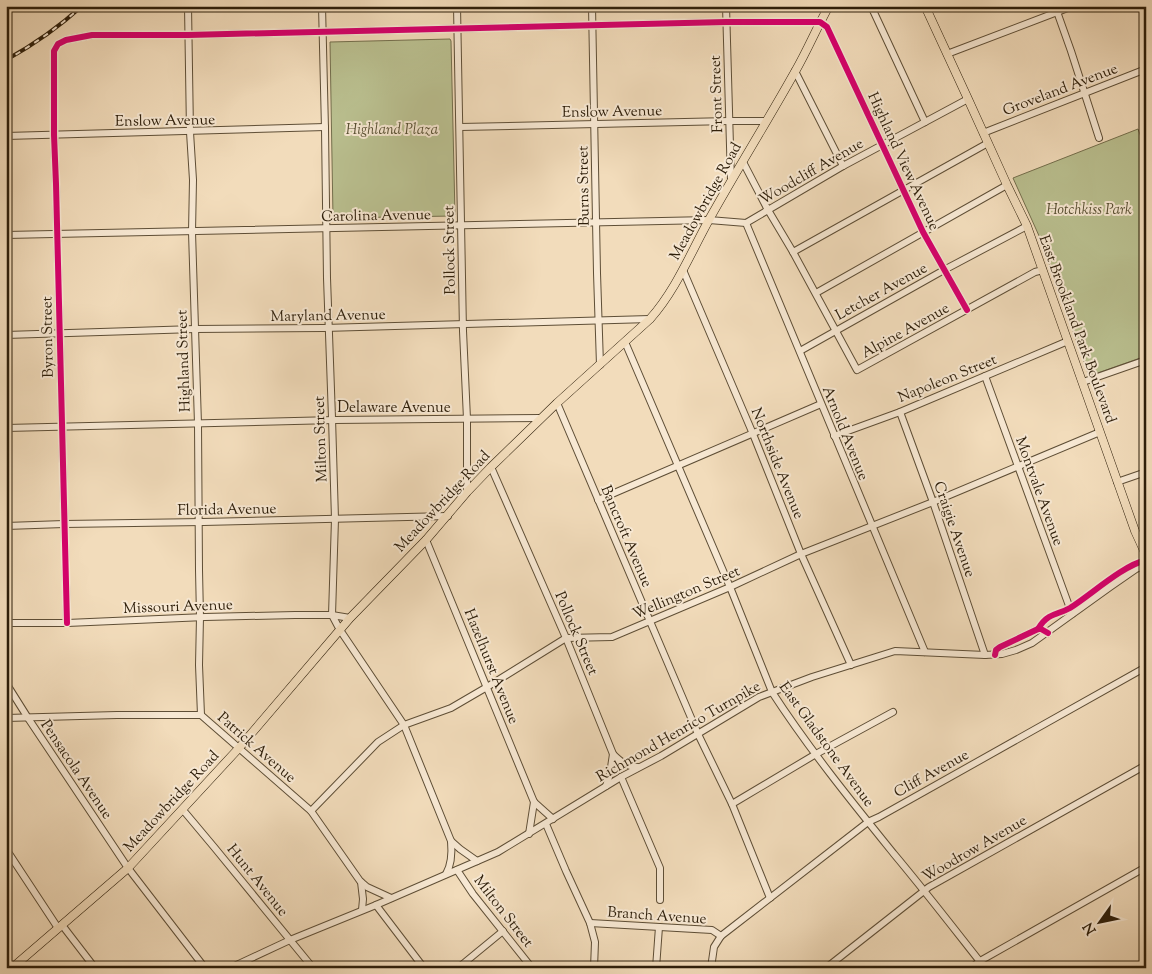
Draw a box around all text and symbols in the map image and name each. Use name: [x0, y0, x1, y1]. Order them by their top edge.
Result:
street label: Front Street: [706, 55, 729, 133]
street label: Groveland Avenue: [1000, 59, 1121, 122]
street label: Highland View Avenue: [861, 89, 944, 234]
street label: Enslow Avenue: [562, 101, 662, 124]
street label: Enslow Avenue: [115, 110, 215, 133]
park label: Highland Plaza: [346, 120, 438, 141]
street label: Woodcliff Avenue: [756, 134, 868, 211]
street label: Meadowbridge Road: [665, 138, 748, 265]
street label: Burns Street: [573, 146, 596, 226]
park label: Hotchkiss Park: [1046, 200, 1132, 221]
street label: Carolina Avenue: [321, 205, 431, 228]
street label: Pollock Street: [439, 205, 462, 295]
street label: East Brookland Park Boulevard: [1033, 232, 1121, 427]
street label: Letcher Avenue: [832, 258, 932, 326]
street label: Byron Street: [37, 296, 60, 378]
street label: Alpine Avenue: [858, 298, 954, 364]
street label: Maryland Avenue: [270, 305, 386, 328]
street label: Highland Street: [172, 309, 197, 412]
street label: Napoleon Street: [895, 350, 1000, 409]
street label: Arnold Avenue: [816, 383, 873, 484]
street label: Milton Street: [310, 395, 333, 482]
street label: Delaware Avenue: [337, 398, 451, 419]
street label: Northside Avenue: [745, 405, 808, 522]
street label: Montvale Avenue: [1009, 434, 1068, 549]
street label: Meadowbridge Road: [390, 446, 496, 557]
street label: Craigie Avenue: [927, 479, 980, 580]
street label: Bancroft Avenue: [595, 482, 657, 591]
street label: Florida Avenue: [177, 499, 277, 522]
street label: Wellington Street: [630, 561, 744, 625]
street label: Pollock Street: [549, 588, 603, 679]
street label: Missouri Avenue: [123, 595, 233, 620]
street label: Hazelhurst Avenue: [458, 606, 523, 727]
street label: Richmond Henrico Turnpike: [593, 677, 765, 788]
street label: East Gladstone Avenue: [773, 678, 878, 812]
street label: Patrick Avenue: [212, 708, 300, 788]
street label: Pensacola Avenue: [35, 716, 117, 824]
street label: Cliff Avenue: [890, 745, 973, 804]
street label: Meadowbridge Road: [119, 746, 225, 857]
street label: Woodrow Avenue: [918, 811, 1031, 888]
street label: Hunt Avenue: [221, 840, 293, 922]
street label: Milton Street: [468, 871, 538, 952]
north arrow: [1074, 896, 1124, 946]
street label: Branch Avenue: [607, 903, 707, 930]
text: N: [1079, 918, 1102, 938]

